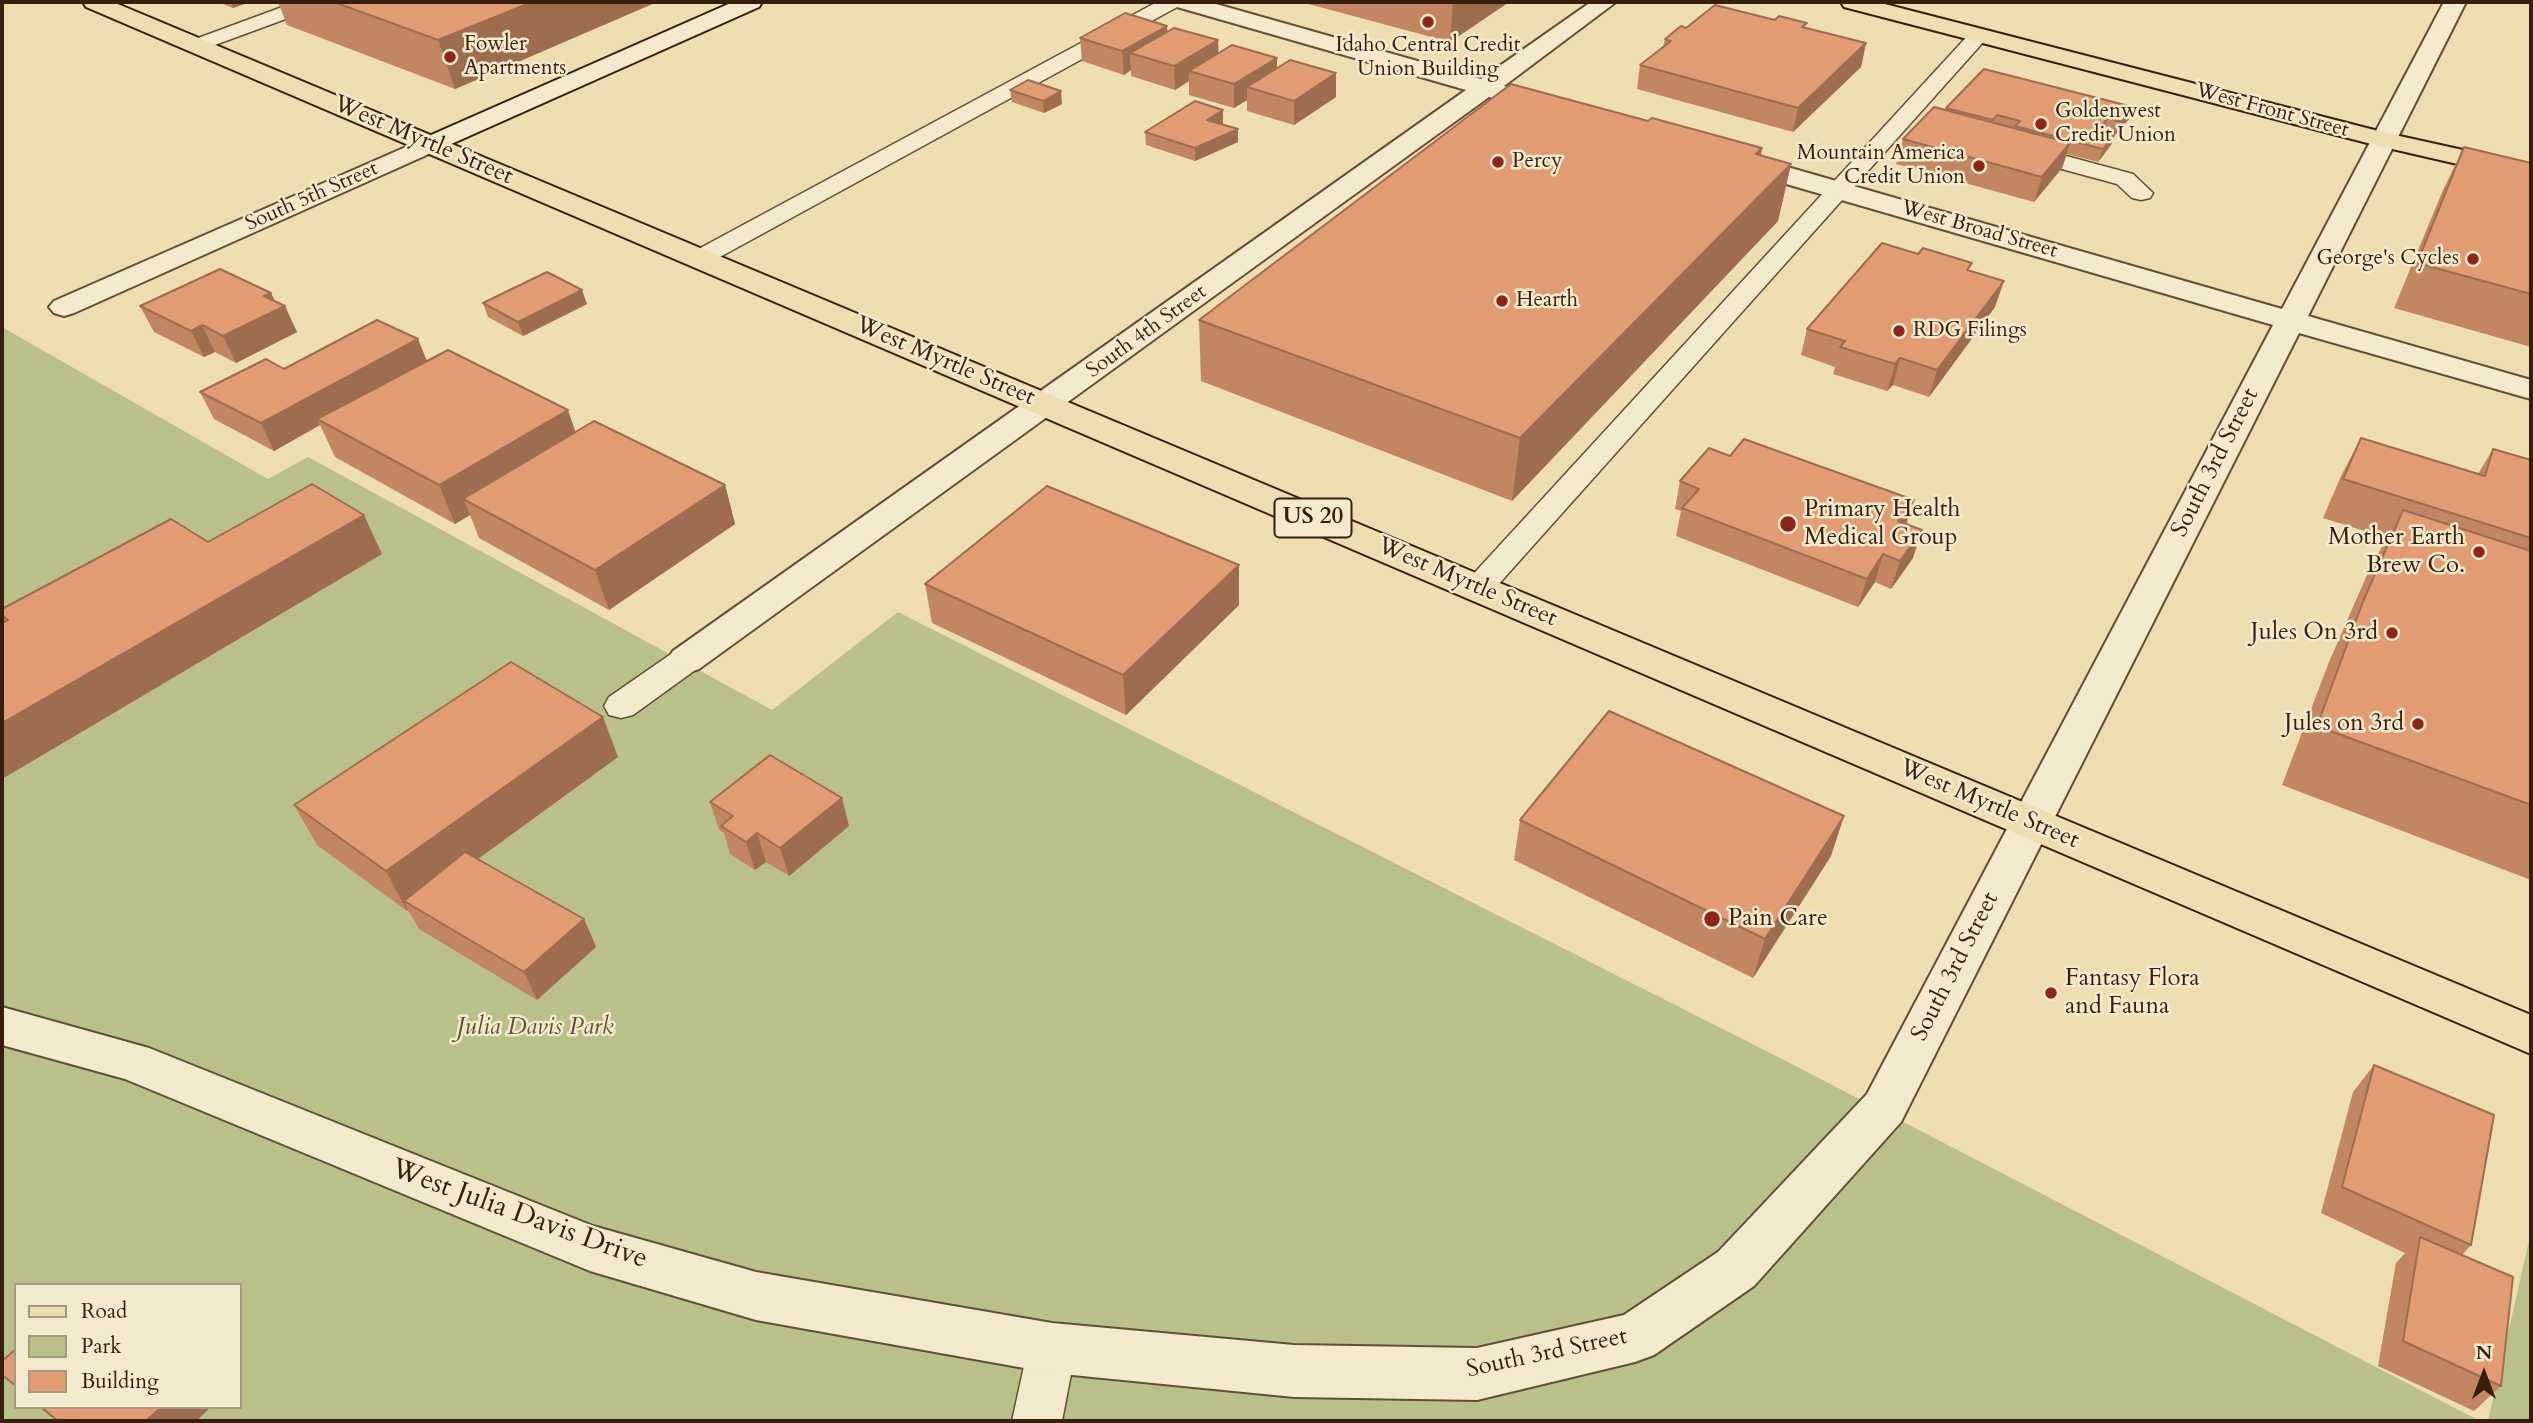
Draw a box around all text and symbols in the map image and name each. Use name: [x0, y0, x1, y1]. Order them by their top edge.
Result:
marker: Idaho Central Credit Union Building: [1420, 14, 1436, 30]
place label: Fowler Apartments: [464, 32, 566, 82]
place label: Idaho Central Credit Union Building: [1336, 33, 1520, 83]
marker: Fowler Apartments: [442, 49, 458, 65]
street label: West Front Street: [2193, 78, 2351, 144]
street label: West Myrtle Street: [329, 90, 517, 192]
place label: Goldenwest Credit Union: [2055, 99, 2176, 149]
marker: Goldenwest Credit Union: [2033, 116, 2049, 132]
place label: Mountain America Credit Union: [1797, 141, 1965, 191]
place label: Percy: [1512, 149, 1562, 175]
marker: Percy: [1490, 154, 1506, 170]
street label: South 5th Street: [242, 157, 382, 237]
marker: Mountain America Credit Union: [1971, 158, 1987, 174]
street label: West Broad Street: [1898, 196, 2060, 264]
place label: George's Cycles: [2316, 246, 2459, 272]
marker: George's Cycles: [2465, 251, 2481, 267]
street label: South 4th Street: [1082, 280, 1212, 384]
place label: Hearth: [1516, 288, 1578, 314]
marker: Hearth: [1494, 293, 1510, 309]
street label: West Myrtle Street: [851, 311, 1039, 413]
place label: RDG Filings: [1913, 318, 2027, 344]
marker: RDG Filings: [1891, 323, 1907, 339]
street label: South 3rd Street: [2166, 384, 2266, 542]
place label: Primary Health Medical Group: [1804, 496, 1960, 552]
road number: US 20: [1274, 498, 1352, 538]
marker: Primary Health Medical Group: [1778, 514, 1798, 534]
place label: Mother Earth Brew Co.: [2328, 524, 2465, 580]
street label: West Myrtle Street: [1373, 532, 1561, 634]
marker: Mother Earth Brew Co.: [2471, 544, 2487, 560]
place label: Jules On 3rd: [2251, 619, 2378, 647]
marker: Jules On 3rd: [2384, 625, 2400, 641]
place label: Jules on 3rd: [2284, 710, 2404, 738]
marker: Jules on 3rd: [2410, 716, 2426, 732]
street label: West Myrtle Street: [1895, 754, 2083, 856]
street label: South 3rd Street: [1906, 888, 2006, 1046]
place label: Pain Care: [1728, 905, 1828, 933]
marker: Pain Care: [1702, 909, 1722, 929]
place label: Fantasy Flora and Fauna: [2065, 965, 2200, 1021]
marker: Fantasy Flora and Fauna: [2043, 985, 2059, 1001]
park label: Julia Davis Park: [456, 1014, 614, 1042]
street label: West Julia Davis Drive: [386, 1153, 652, 1277]
legend: [14, 1283, 242, 1409]
text: Road: [81, 1297, 127, 1326]
street label: South 3rd Street: [1464, 1323, 1630, 1385]
text: Park: [81, 1332, 121, 1361]
north arrow: [2449, 1339, 2519, 1409]
text: N: [2476, 1340, 2492, 1366]
text: Building: [81, 1367, 159, 1396]

